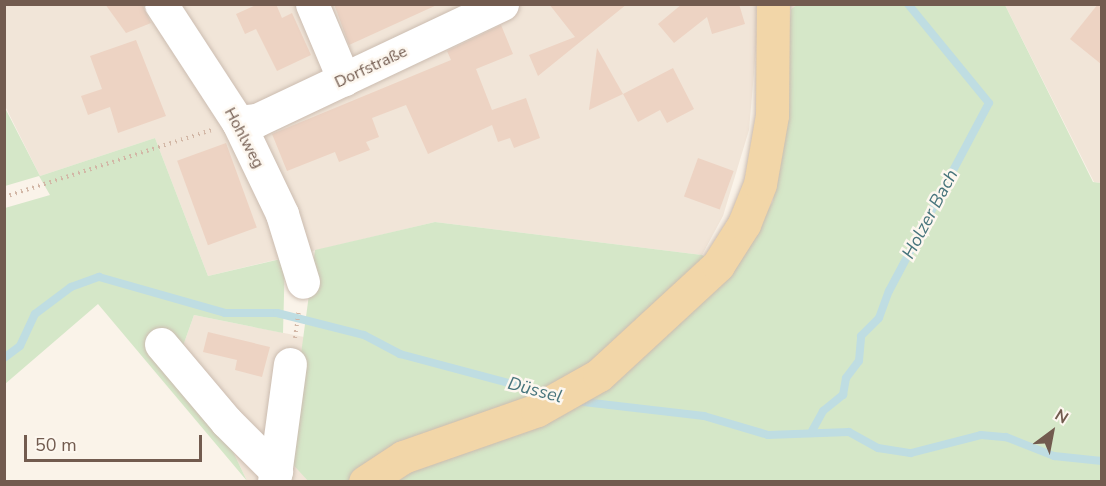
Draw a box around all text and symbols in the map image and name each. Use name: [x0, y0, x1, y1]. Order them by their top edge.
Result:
street label: Dorfstraße: [332, 42, 410, 92]
street label: Hohlweg: [220, 104, 268, 172]
water label: Holzer Bach: [897, 166, 963, 262]
water label: Düssel: [505, 372, 565, 408]
north arrow: [1022, 402, 1082, 462]
text: N: [1051, 404, 1072, 429]
scale bar: [27, 423, 206, 461]
text: 50 m: [35, 433, 77, 457]

